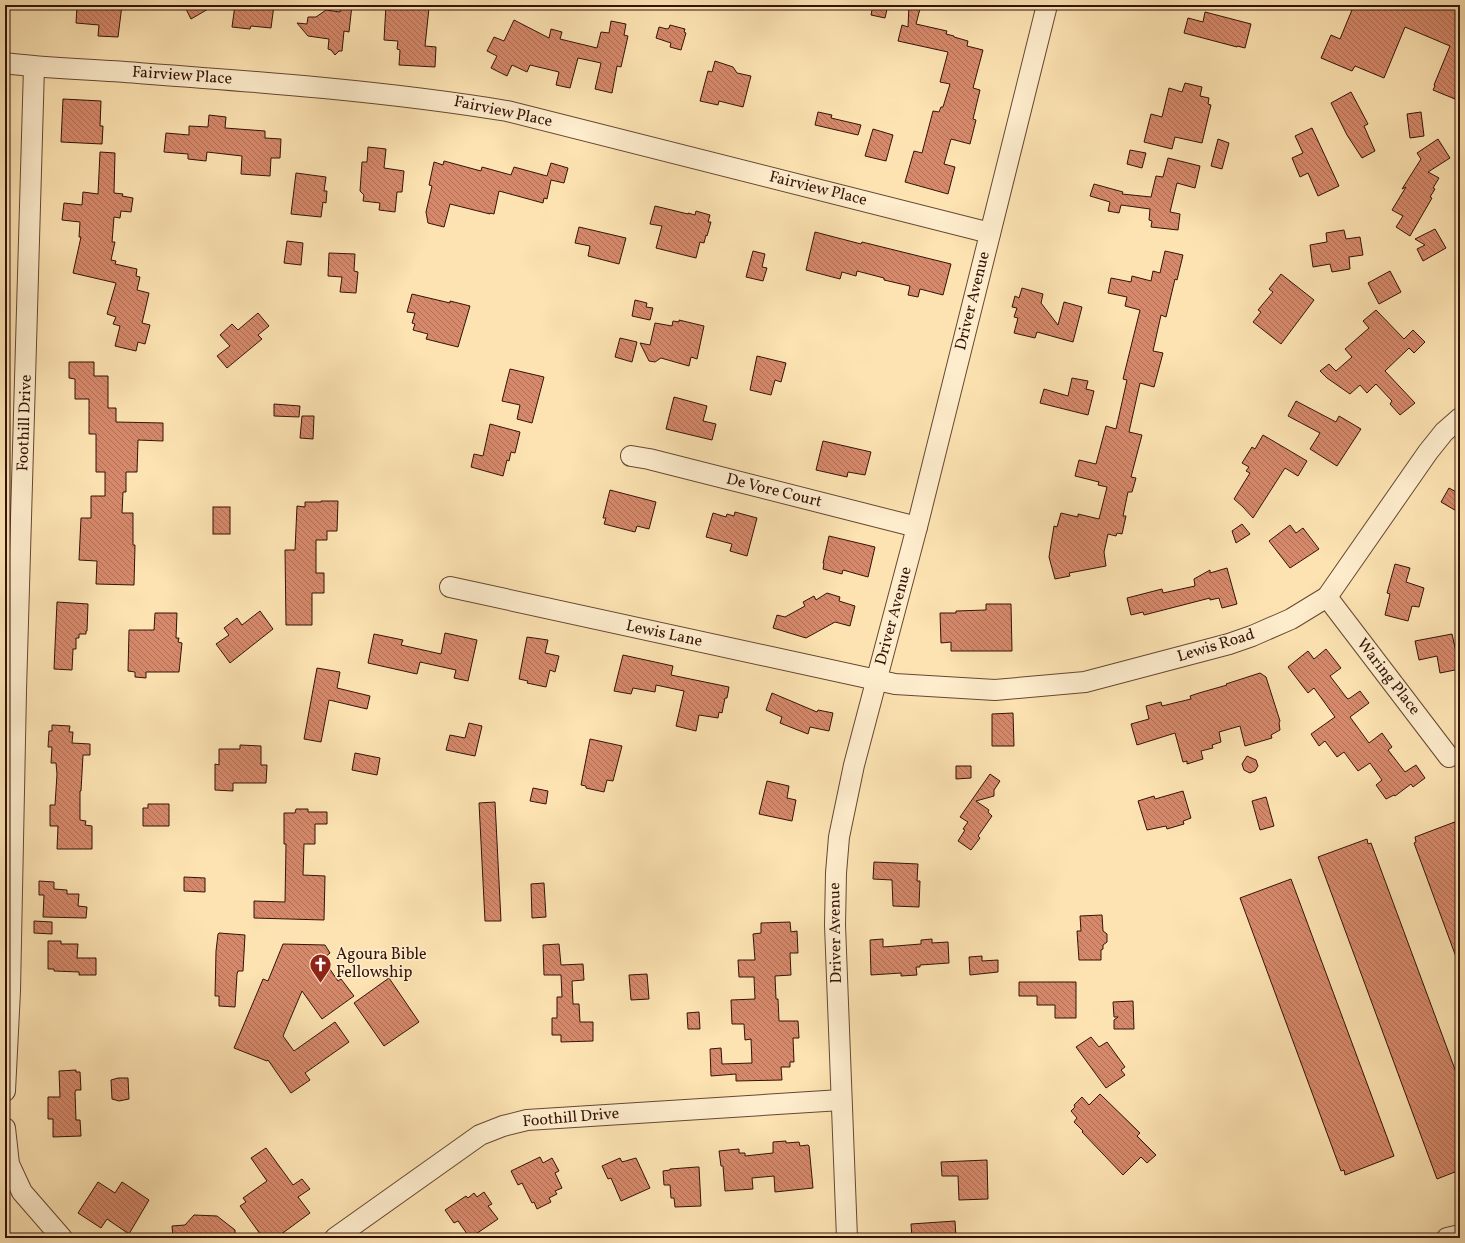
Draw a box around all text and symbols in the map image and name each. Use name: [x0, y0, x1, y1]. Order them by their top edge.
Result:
street label: Fairview Place: [131, 62, 233, 90]
street label: Fairview Place: [452, 91, 554, 133]
street label: Fairview Place: [767, 166, 869, 212]
street label: Driver Avenue: [950, 249, 996, 353]
street label: Foothill Drive: [12, 374, 38, 472]
street label: De Vore Court: [724, 469, 824, 514]
street label: Driver Avenue: [870, 564, 918, 668]
street label: Lewis Lane: [624, 615, 704, 653]
street label: Lewis Road: [1175, 624, 1257, 668]
street label: Waring Place: [1351, 634, 1425, 720]
street label: Driver Avenue: [824, 882, 848, 984]
place label: Agoura Bible Fellowship: [336, 944, 427, 984]
church icon: Agoura Bible Fellowship: [308, 951, 334, 984]
street label: Foothill Drive: [522, 1103, 620, 1133]

